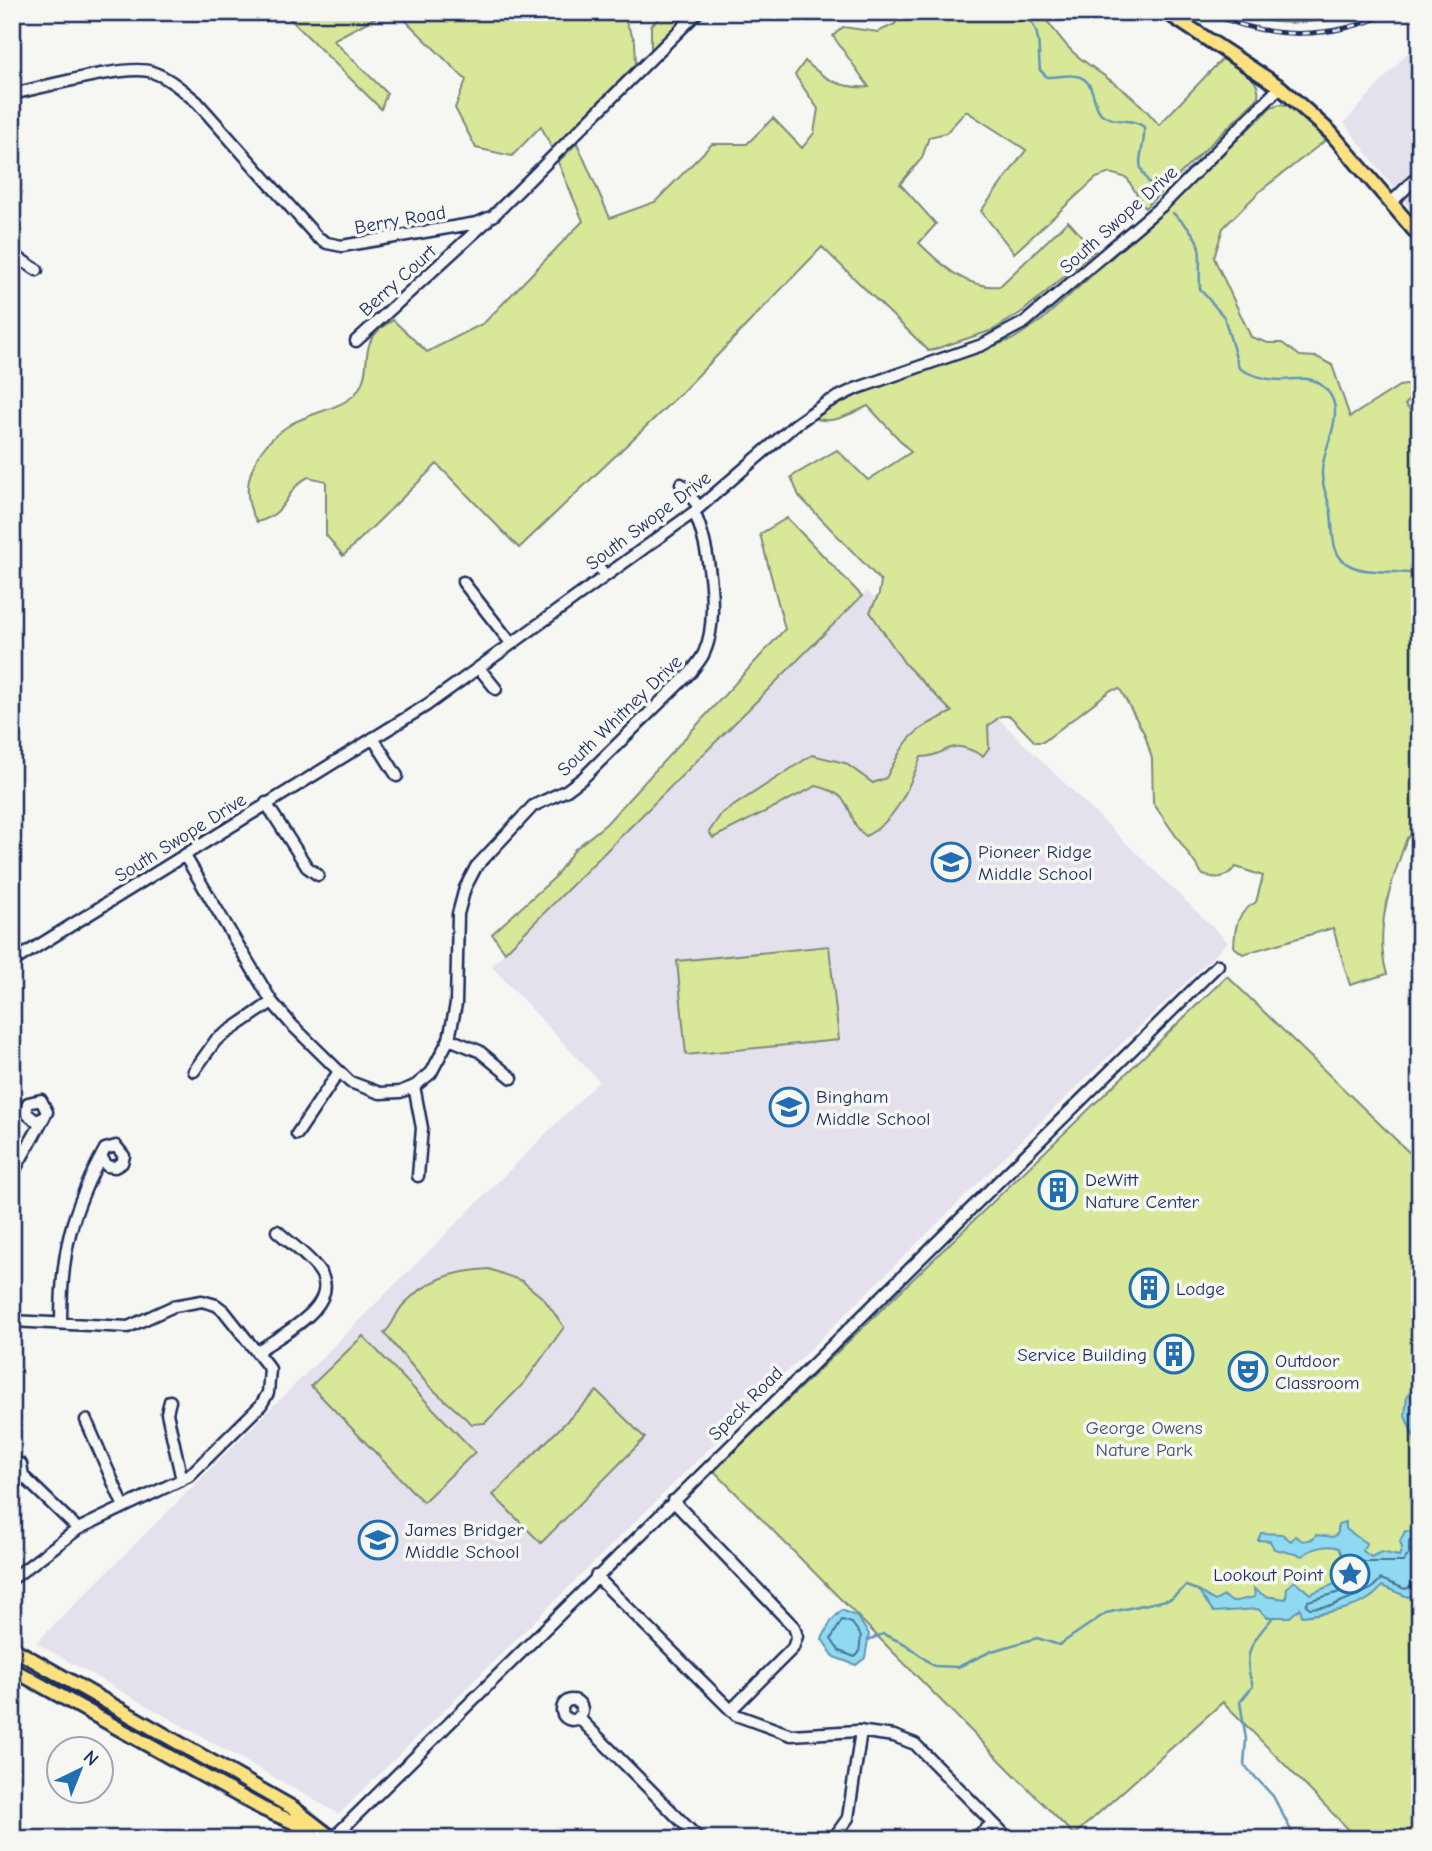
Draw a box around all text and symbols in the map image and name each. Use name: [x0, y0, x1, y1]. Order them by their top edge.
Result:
street label: South Swope Drive: [1055, 161, 1182, 278]
street label: Berry Road: [353, 201, 448, 239]
street label: Berry Court: [355, 240, 441, 321]
street label: South Swope Drive: [582, 467, 715, 575]
street label: South Whitney Drive: [553, 651, 686, 781]
street label: South Swope Drive: [111, 789, 250, 887]
school or university icon: Pioneer Ridge Middle School: [930, 841, 972, 883]
place label: Pioneer Ridge Middle School: [978, 841, 1093, 885]
school or university icon: Bingham Middle School: [768, 1086, 810, 1128]
place label: Bingham Middle School: [816, 1086, 931, 1130]
building icon: DeWitt Nature Center: [1037, 1169, 1079, 1211]
place label: DeWitt Nature Center: [1085, 1169, 1200, 1213]
building icon: Lodge: [1128, 1267, 1170, 1309]
place label: Lodge: [1176, 1278, 1225, 1300]
building icon: Service Building: [1153, 1333, 1195, 1375]
place label: Service Building: [1017, 1344, 1147, 1366]
theatre icon: Outdoor Classroom: [1227, 1350, 1269, 1392]
place label: Outdoor Classroom: [1275, 1350, 1359, 1394]
street label: Speck Road: [704, 1362, 787, 1445]
park label: George Owens Nature Park: [1085, 1417, 1203, 1461]
school or university icon: James Bridger Middle School: [357, 1519, 399, 1561]
place label: James Bridger Middle School: [405, 1519, 524, 1563]
place icon: Lookout Point: [1329, 1553, 1371, 1595]
place label: Lookout Point: [1213, 1564, 1324, 1586]
north arrow: [46, 1736, 116, 1806]
text: N: [79, 1746, 103, 1771]

